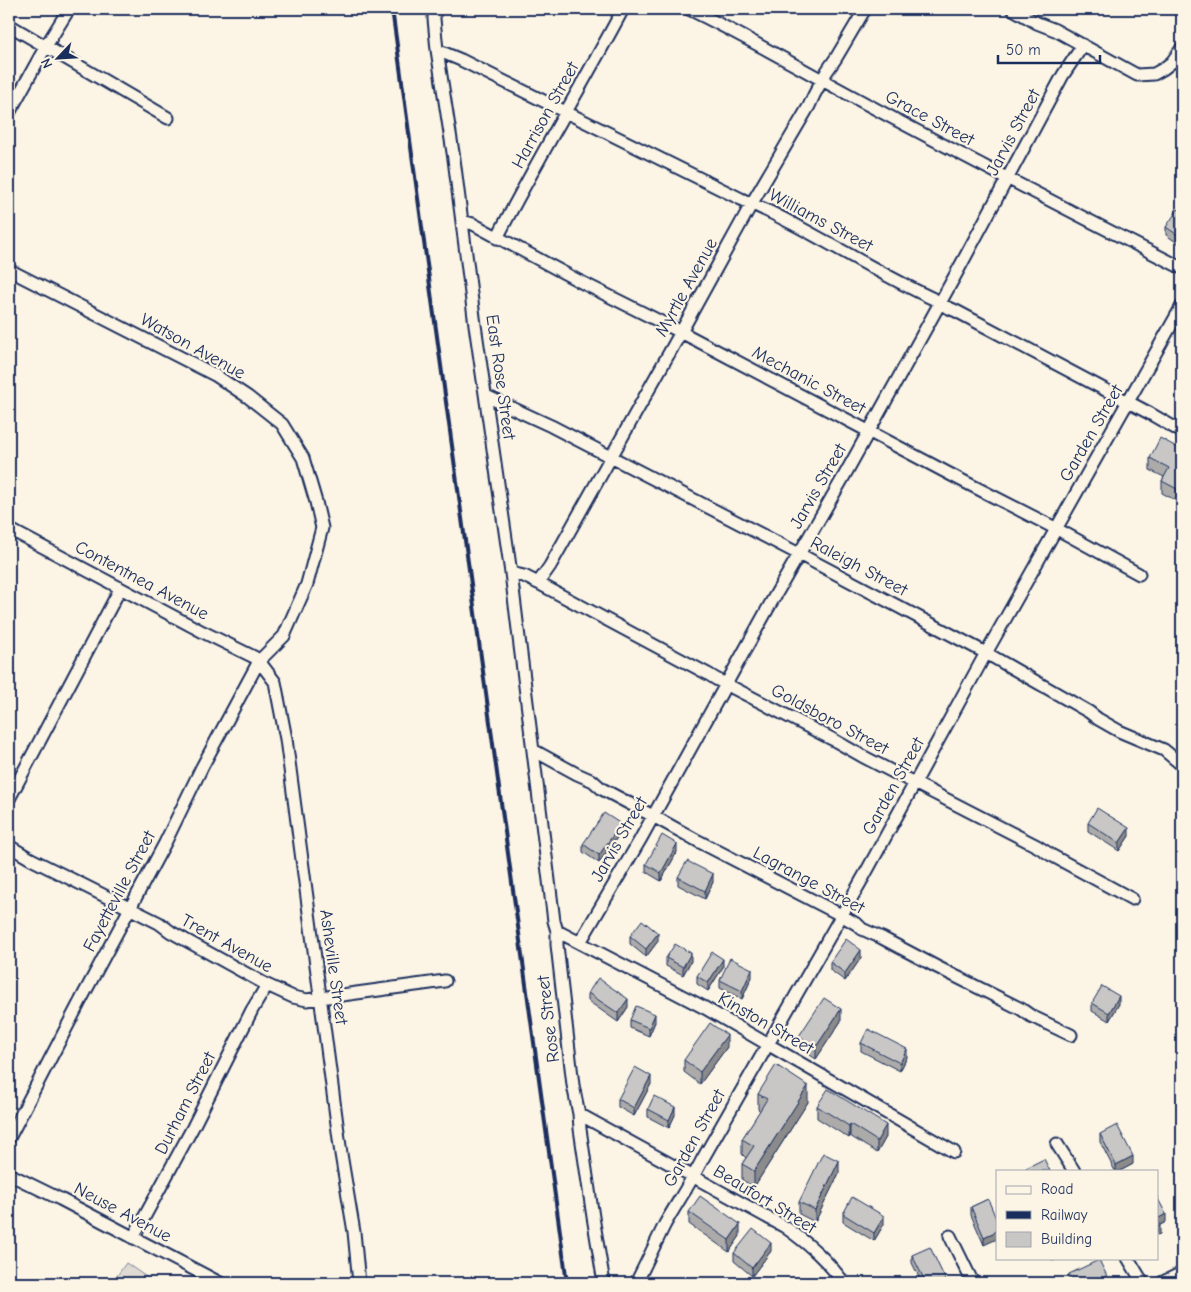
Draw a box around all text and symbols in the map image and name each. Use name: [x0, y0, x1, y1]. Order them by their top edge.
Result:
north arrow: [32, 32, 82, 82]
scale bar: [998, 32, 1101, 64]
text: 50 m: [1006, 41, 1041, 59]
text: N: [37, 56, 56, 71]
street label: Harrison Street: [507, 58, 584, 172]
street label: Jarvis Street: [982, 85, 1045, 179]
street label: Grace Street: [882, 86, 979, 151]
street label: Williams Street: [765, 184, 877, 257]
street label: Myrtle Avenue: [651, 234, 722, 340]
street label: Watson Avenue: [137, 309, 249, 384]
street label: East Rose Street: [481, 313, 520, 442]
street label: Mechanic Street: [748, 342, 870, 420]
street label: Garden Street: [1055, 380, 1128, 485]
street label: Jarvis Street: [786, 439, 852, 533]
street label: Raleigh Street: [807, 532, 912, 601]
street label: Contentnea Avenue: [71, 536, 212, 625]
street label: Goldsboro Street: [767, 680, 893, 760]
street label: Garden Street: [858, 733, 929, 839]
street label: Jarvis Street: [587, 792, 653, 886]
street label: Fayetteville Street: [79, 826, 161, 955]
street label: Lagrange Street: [749, 842, 869, 919]
street label: Asheville Street: [315, 908, 352, 1027]
street label: Trent Avenue: [177, 910, 276, 977]
street label: Rose Street: [533, 973, 564, 1064]
street label: Kinston Street: [714, 988, 818, 1060]
street label: Durham Street: [151, 1048, 221, 1158]
street label: Garden Street: [659, 1085, 730, 1191]
street label: Beaufort Street: [710, 1160, 821, 1239]
legend: [996, 1170, 1158, 1260]
street label: Neuse Avenue: [70, 1178, 175, 1247]
text: Road: [1041, 1180, 1073, 1198]
text: Railway: [1041, 1206, 1088, 1224]
text: Building: [1041, 1230, 1092, 1248]

